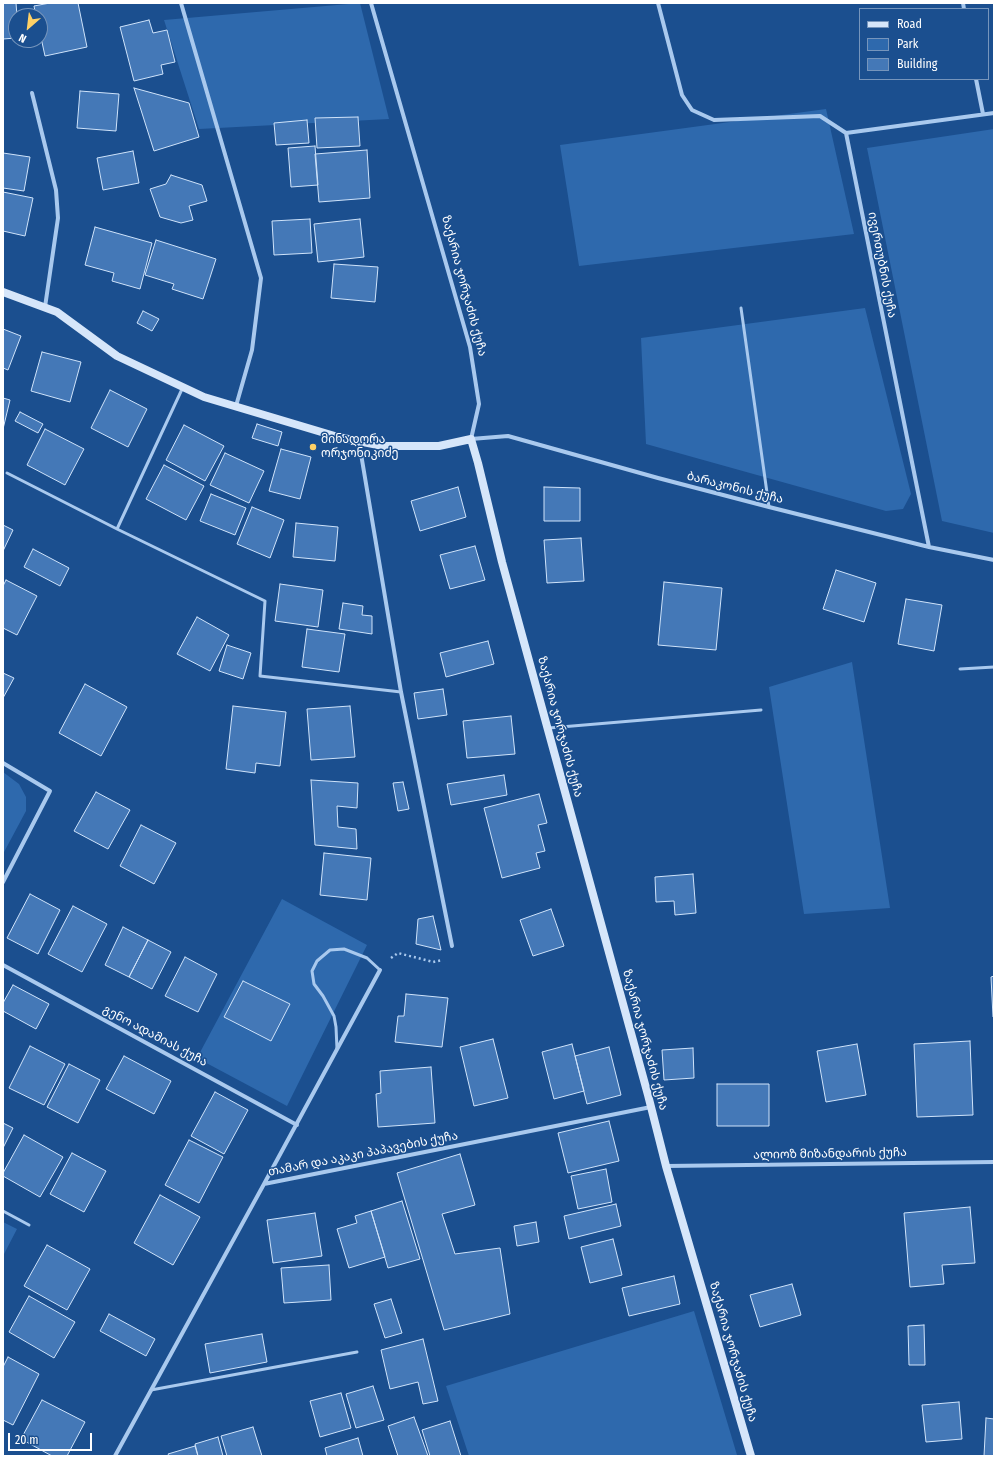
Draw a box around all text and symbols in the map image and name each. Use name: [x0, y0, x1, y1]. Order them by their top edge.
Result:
north arrow: [8, 8, 48, 48]
legend: [859, 8, 989, 80]
text: Road: [897, 17, 922, 31]
text: N: [17, 31, 29, 45]
text: Park: [897, 37, 918, 51]
text: Building: [897, 57, 937, 71]
street label: ივერთუბნის ქუჩა: [865, 211, 899, 319]
street label: ზაქარია ჯორჯაძის ქუჩა: [438, 214, 490, 358]
place label: მინადორა ორჯონიკიძე: [321, 433, 399, 461]
marker: მინადორა ორჯონიკიძე: [308, 442, 318, 452]
street label: ბარაკონის ქუჩა: [685, 469, 785, 507]
street label: ზაქარია ჯორჯაძის ქუჩა: [534, 655, 586, 799]
street label: ზაქარია ჯორჯაძის ქუჩა: [619, 968, 671, 1112]
street label: გენო ადამიას ქუჩა: [100, 1002, 210, 1070]
street label: თამარ და აკაკი პაპავების ქუჩა: [267, 1129, 459, 1179]
street label: ალიოზ მიზანდარის ქუჩა: [753, 1145, 907, 1163]
street label: ზაქარია ჯორჯაძის ქუჩა: [706, 1280, 760, 1424]
scale bar: [10, 1425, 94, 1451]
text: 20 m: [15, 1433, 39, 1447]

